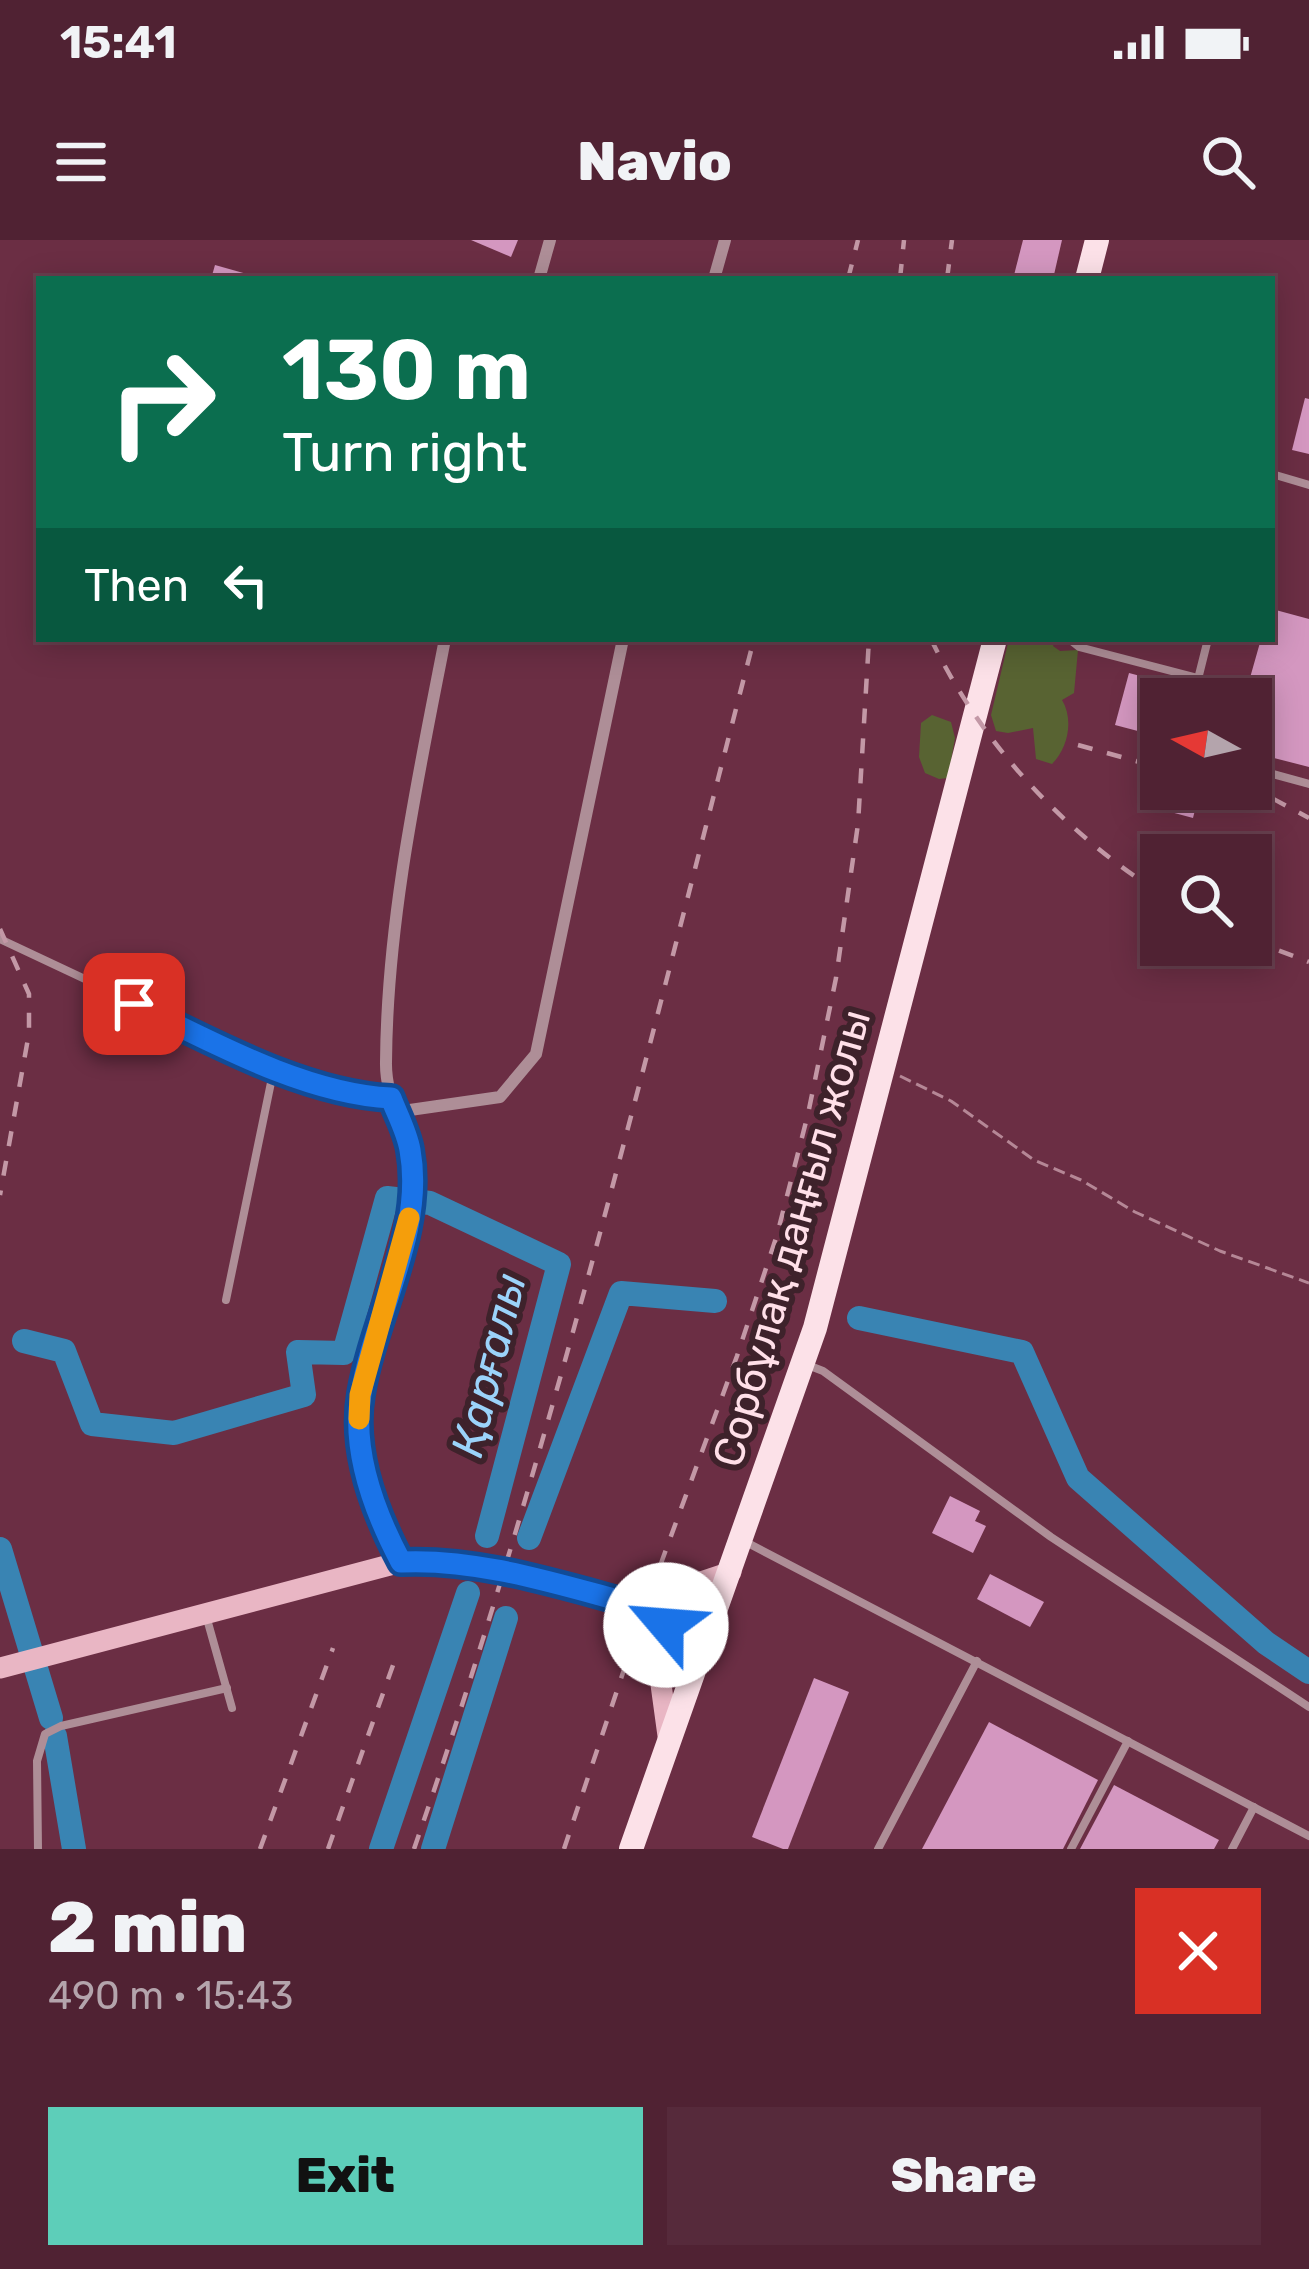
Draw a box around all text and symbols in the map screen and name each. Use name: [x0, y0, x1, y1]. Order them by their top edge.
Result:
text: 15:41: [60, 16, 177, 69]
icon: menu: [48, 129, 114, 195]
icon: search: [1195, 129, 1261, 195]
text: Navio: [577, 130, 732, 194]
text: 130 m: [282, 320, 531, 420]
icon: right: [84, 324, 240, 480]
text: Turn right: [282, 421, 527, 485]
icon: left: [213, 552, 279, 618]
text: Then: [84, 559, 189, 612]
north arrow: [1140, 678, 1272, 810]
map controls: [1140, 678, 1272, 966]
button: search: [1140, 834, 1272, 966]
pin: [83, 953, 185, 1055]
icon: arrive: [101, 971, 167, 1037]
street label: Сорбұлақ даңғыл жолы: [703, 1004, 881, 1473]
water label: Қарғалы: [440, 1268, 537, 1462]
position arrow: [603, 1562, 729, 1688]
text: 2 min: [48, 1885, 247, 1970]
button: close: [1135, 1888, 1261, 2014]
text: 490 m · 15:43: [48, 1973, 294, 2019]
button: Exit: [48, 2107, 643, 2245]
button: Share: [667, 2107, 1261, 2245]

